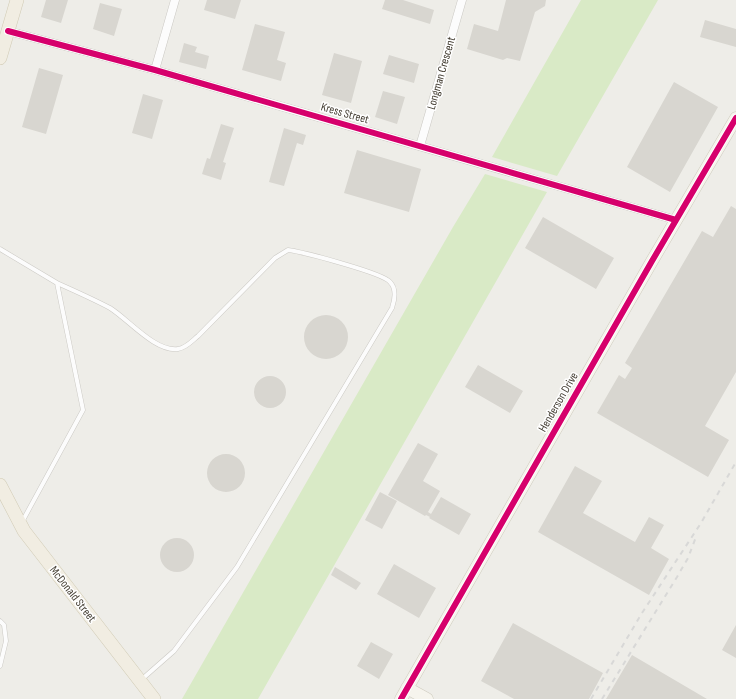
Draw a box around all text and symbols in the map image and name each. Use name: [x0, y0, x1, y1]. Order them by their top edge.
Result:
street label: Longman Crescent: [424, 35, 459, 111]
street label: Kress Street: [319, 99, 371, 128]
street label: Henderson Drive: [535, 370, 582, 435]
street label: McDonald Street: [46, 563, 99, 626]

